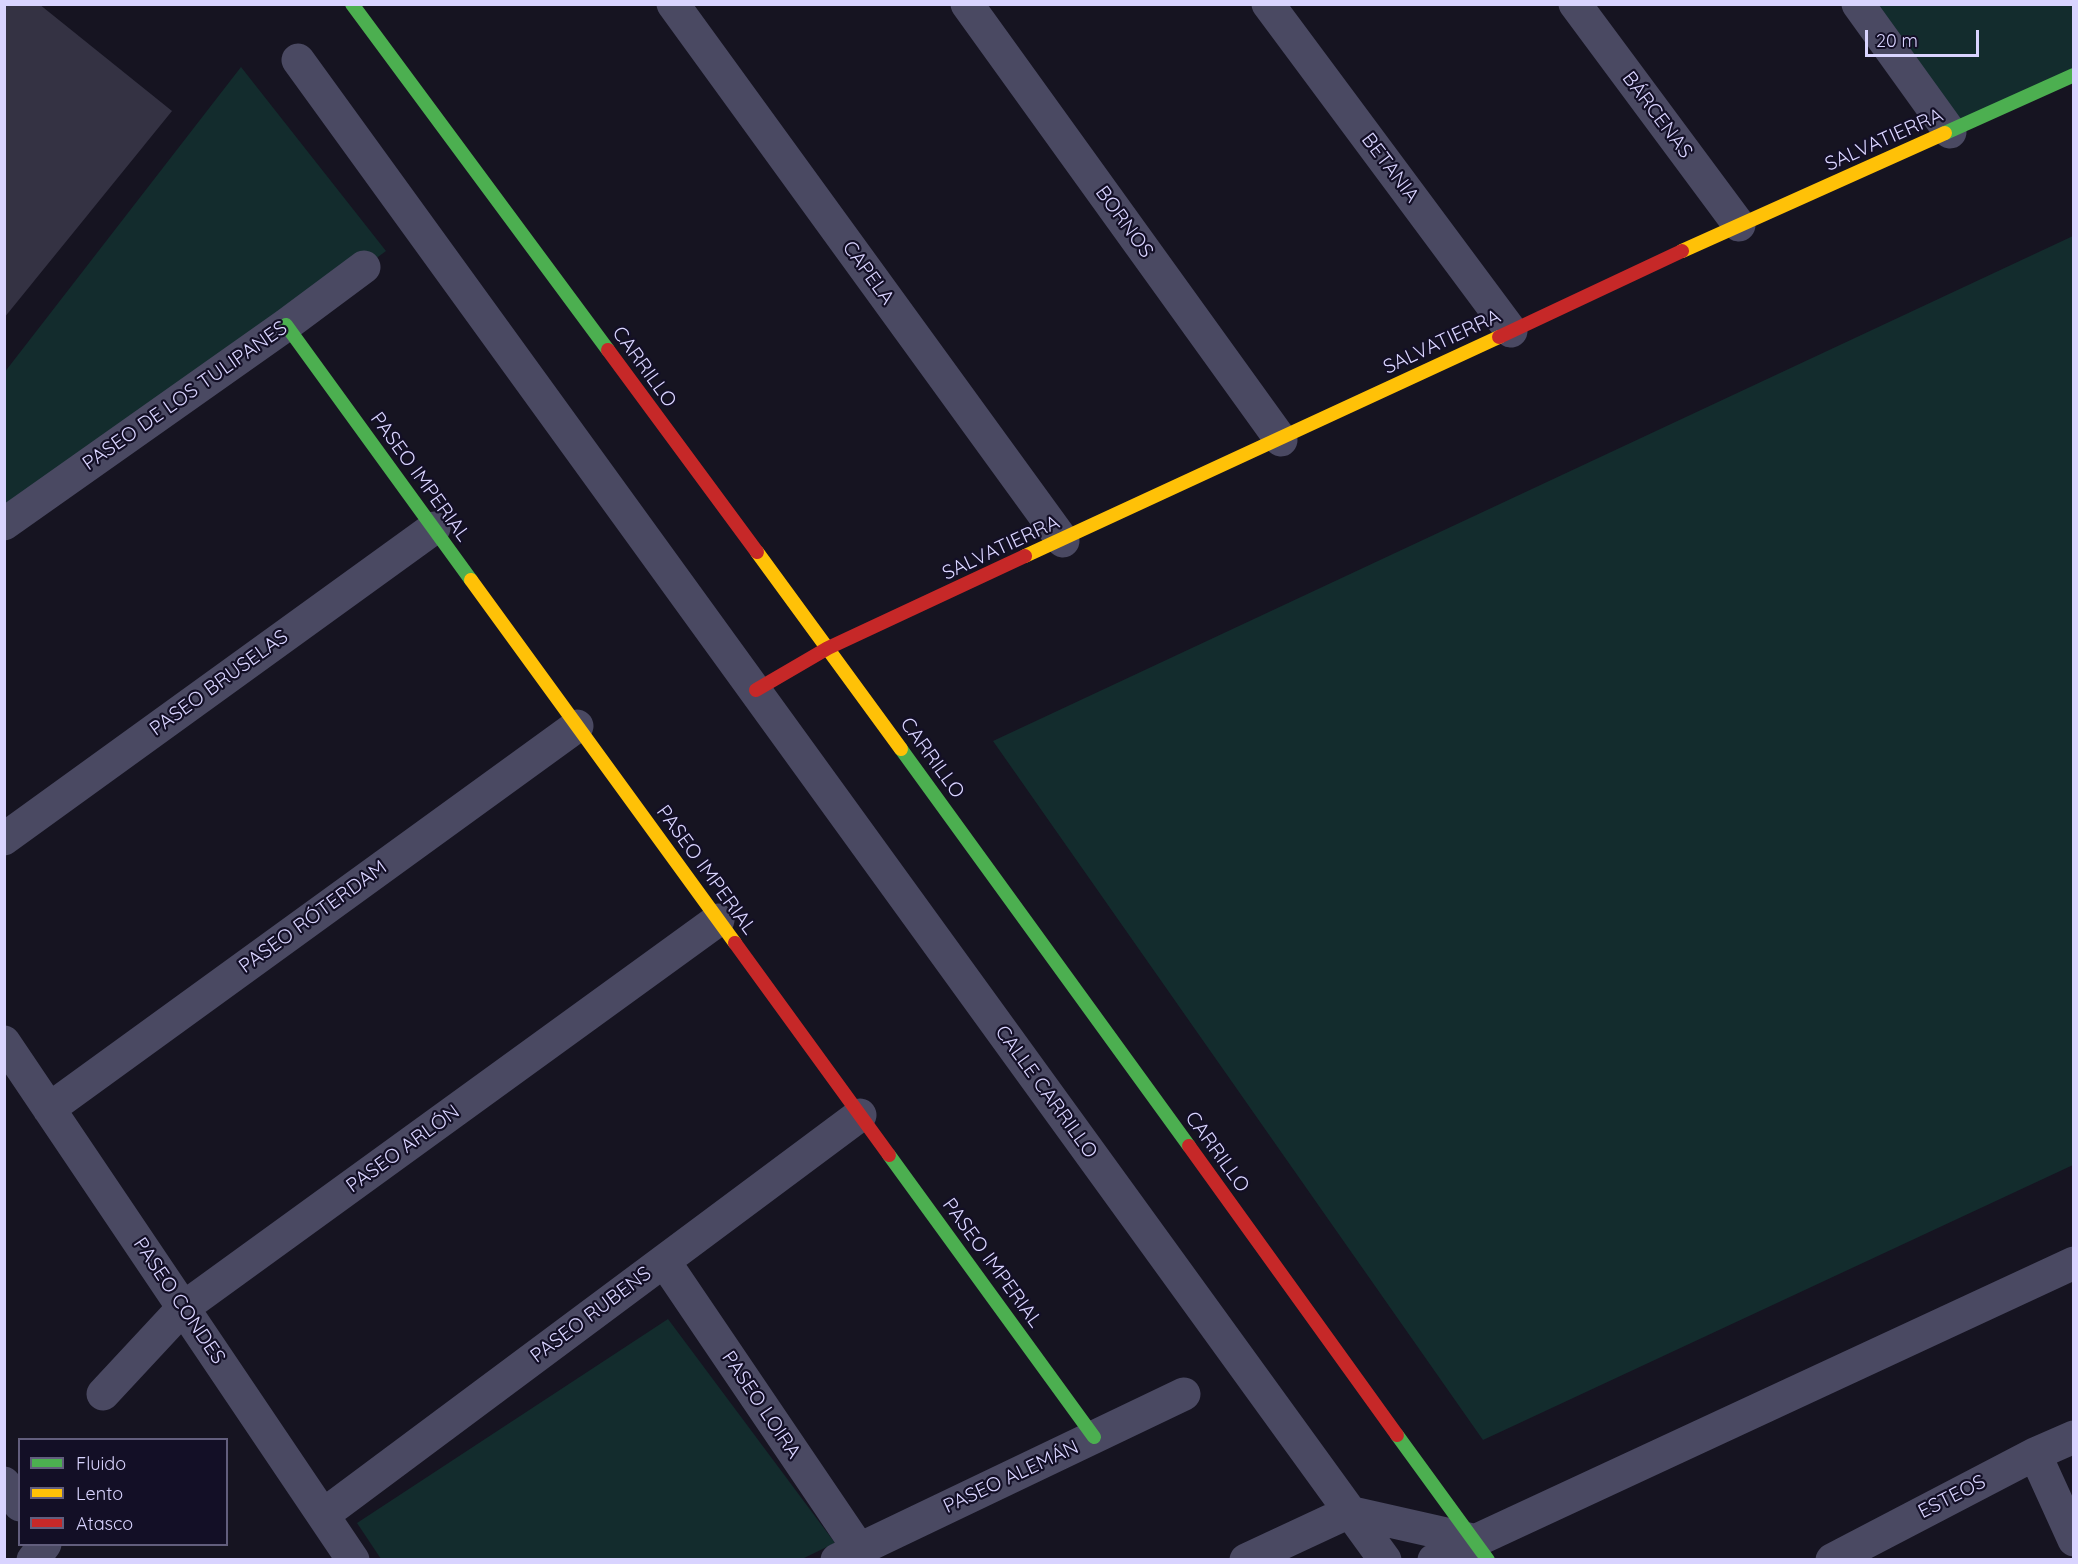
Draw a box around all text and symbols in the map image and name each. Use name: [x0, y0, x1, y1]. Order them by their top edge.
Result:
scale bar: [1868, 18, 1982, 56]
text: 20 m: [1876, 29, 1918, 52]
street label: BÁRCENAS: [1617, 67, 1697, 163]
street label: SALVATIERRA: [1821, 103, 1947, 177]
street label: BETANIA: [1356, 128, 1424, 208]
street label: BORNOS: [1090, 181, 1158, 263]
street label: CAPELA: [837, 236, 899, 310]
street label: SALVATIERRA: [1380, 304, 1504, 380]
street label: PASEO DE LOS TULIPANES: [78, 316, 292, 476]
street label: CARRILLO: [607, 322, 681, 412]
street label: PASEO IMPERIAL: [365, 408, 475, 546]
street label: SALVATIERRA: [939, 510, 1063, 586]
street label: PASEO BRUSELAS: [145, 625, 293, 741]
street label: CARRILLO: [895, 713, 969, 803]
street label: PASEO IMPERIAL: [651, 801, 761, 939]
street label: PASEO RÓTERDAM: [234, 855, 392, 979]
street label: CALLE CARRILLO: [990, 1021, 1102, 1163]
street label: PASEO ARLÓN: [342, 1100, 464, 1198]
street label: CARRILLO: [1180, 1107, 1254, 1197]
street label: PASEO IMPERIAL: [937, 1194, 1047, 1332]
street label: PASEO CONDES: [128, 1233, 230, 1369]
street label: PASEO RUBENS: [526, 1262, 656, 1368]
street label: PASEO LOIRA: [716, 1347, 806, 1463]
street label: PASEO ALEMÁN: [940, 1435, 1082, 1519]
legend: [18, 1438, 228, 1546]
text: Fluido: [76, 1452, 126, 1475]
street label: ESTEOS: [1914, 1470, 1990, 1524]
text: Lento: [76, 1482, 123, 1505]
text: Atasco: [76, 1512, 133, 1535]

